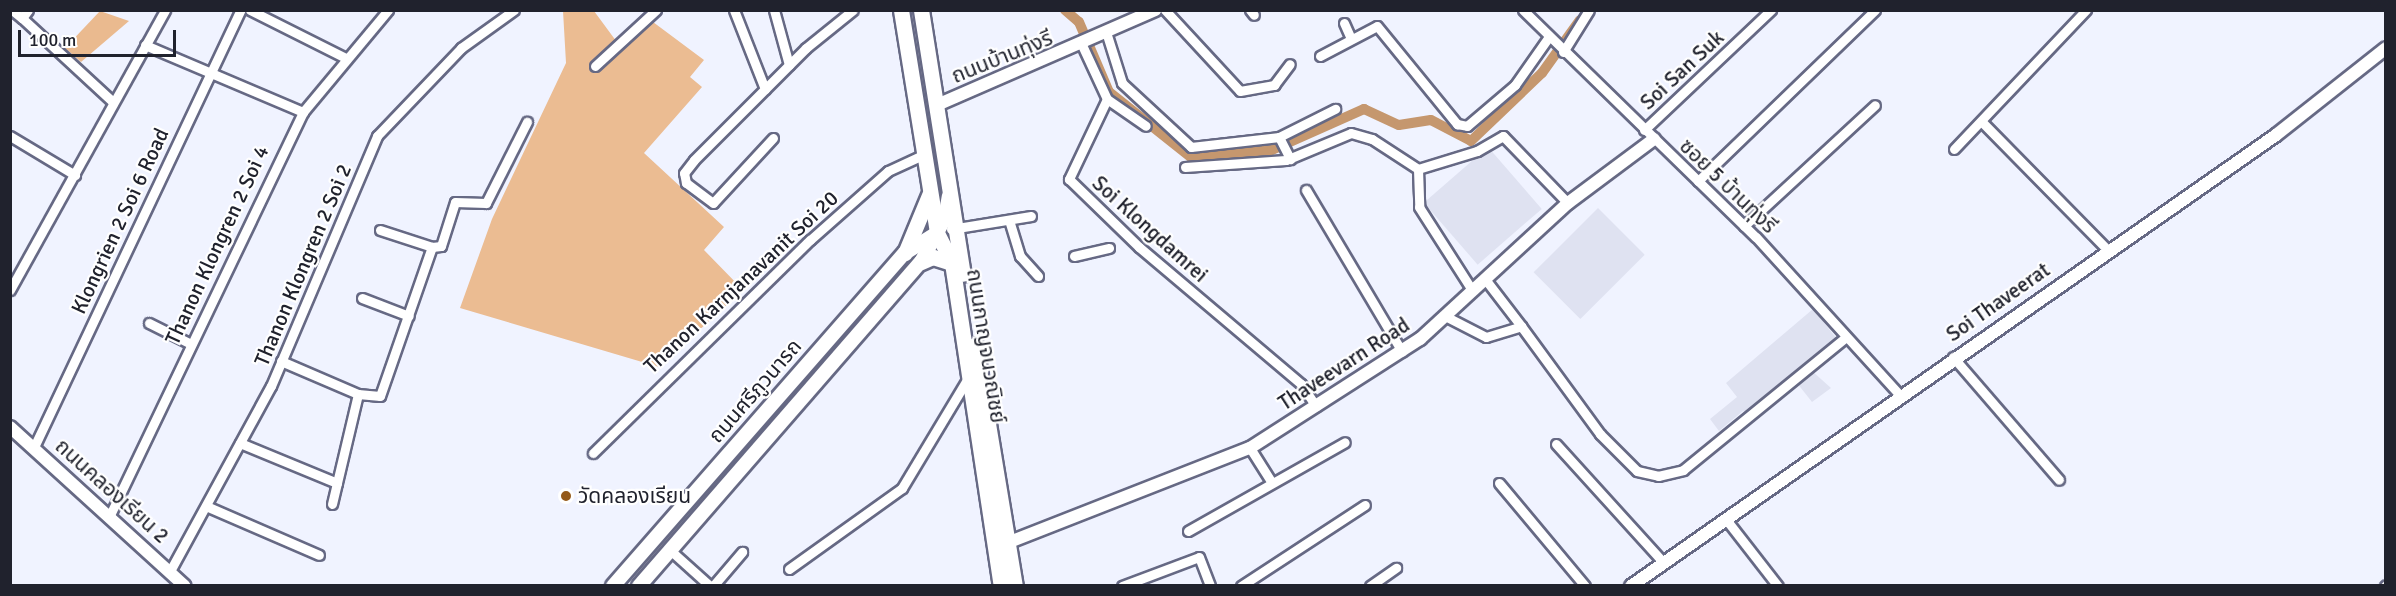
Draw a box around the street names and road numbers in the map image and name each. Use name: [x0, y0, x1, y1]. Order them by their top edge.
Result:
street label: ถนนบ้านทุ่งรี: [948, 25, 1056, 89]
street label: Soi San Suk: [1635, 25, 1729, 115]
street label: Klongrien 2 Soi 6 Road: [66, 124, 174, 318]
street label: ซอย 5 บ้านทุ่งรี: [1674, 133, 1782, 239]
street label: Thanon Klongren 2 Soi 4: [160, 141, 274, 349]
street label: Thanon Klongren 2 Soi 2: [249, 160, 357, 370]
street label: Soi Klongdamrei: [1087, 170, 1213, 288]
street label: Thanon Karnjanavanit Soi 20: [639, 185, 843, 379]
street label: Soi Thaveerat: [1941, 257, 2055, 347]
street label: ถนนกาญจนวณิชย์: [961, 267, 1011, 425]
street label: Thaveevarn Road: [1274, 312, 1414, 416]
street label: ถนนศรีภูวนารถ: [703, 334, 807, 448]
street label: ถนนคลองเรียน 2: [50, 433, 174, 549]

